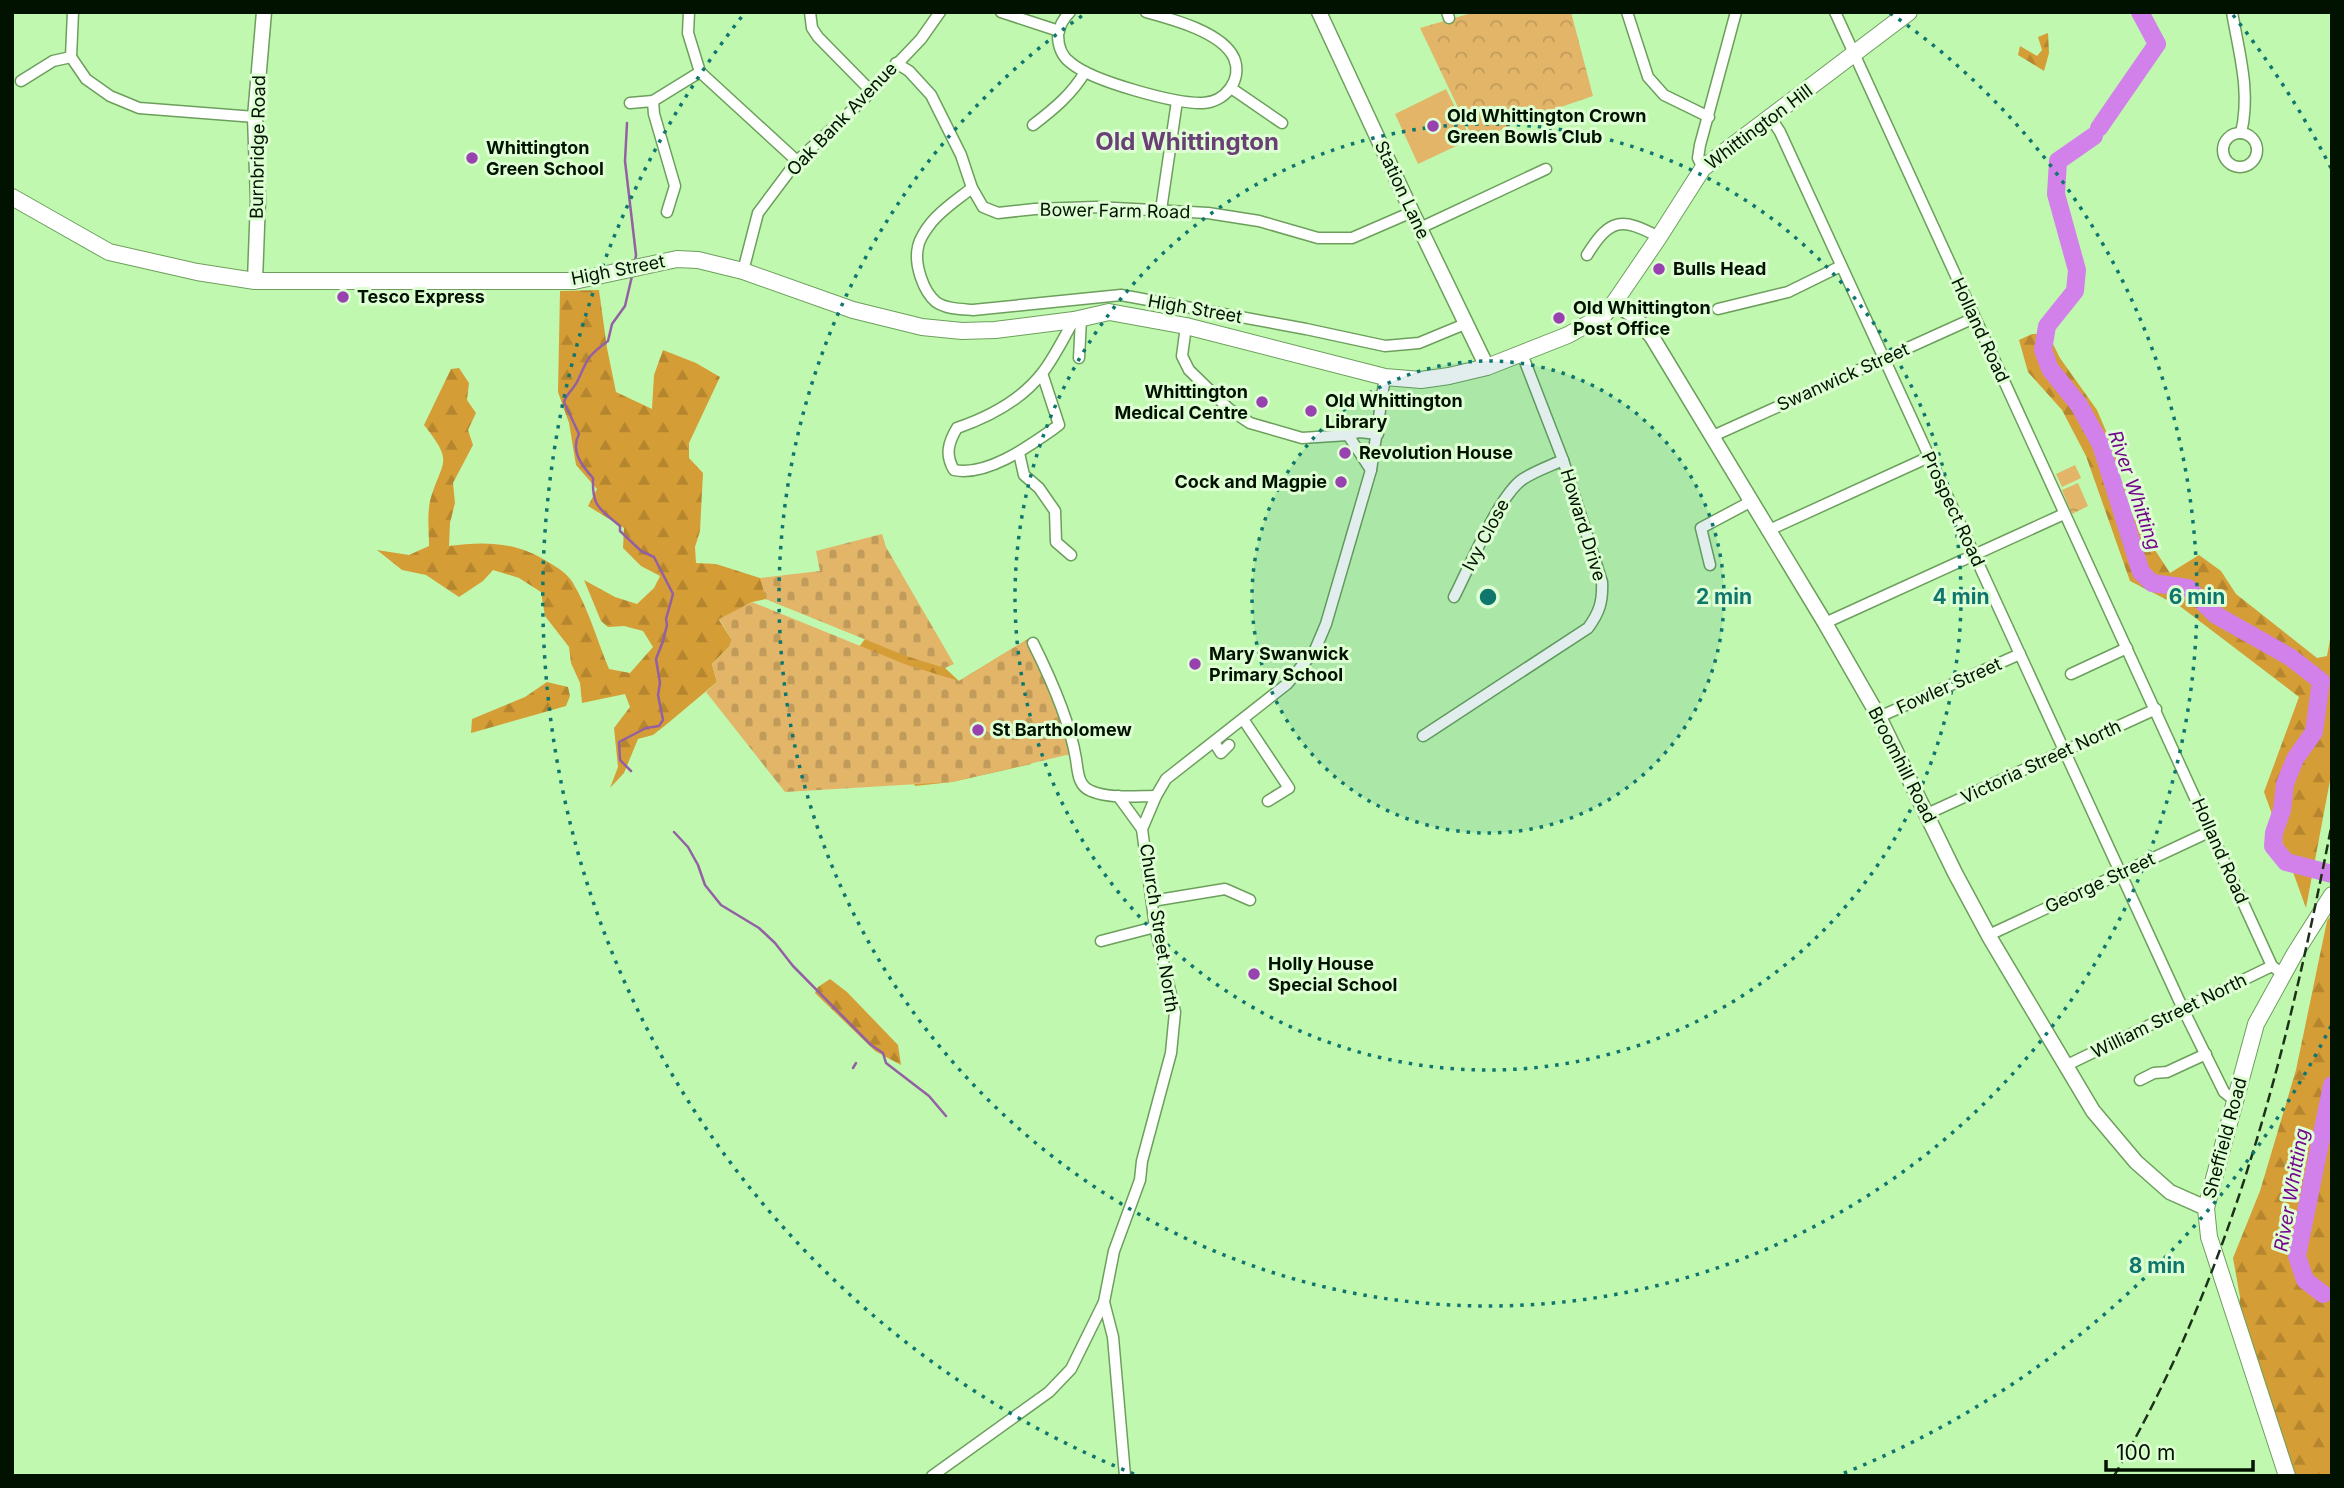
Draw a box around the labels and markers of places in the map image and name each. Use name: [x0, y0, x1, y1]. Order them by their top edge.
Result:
place label: Old Whittington Crown Green Bowls Club: [1447, 105, 1647, 147]
marker: Old Whittington Crown Green Bowls Club: [1425, 118, 1441, 134]
place label: Whittington Green School: [486, 137, 604, 179]
marker: Whittington Green School: [464, 150, 480, 166]
place label: Bulls Head: [1673, 258, 1766, 279]
marker: Bulls Head: [1651, 261, 1667, 277]
place label: Tesco Express: [357, 286, 485, 307]
marker: Tesco Express: [335, 289, 351, 305]
place label: Old Whittington Post Office: [1573, 297, 1711, 339]
marker: Old Whittington Post Office: [1551, 310, 1567, 326]
place label: Whittington Medical Centre: [1114, 381, 1248, 423]
place label: Old Whittington Library: [1325, 390, 1463, 432]
marker: Whittington Medical Centre: [1254, 394, 1270, 410]
marker: Old Whittington Library: [1303, 403, 1319, 419]
place label: Revolution House: [1359, 442, 1513, 463]
marker: Revolution House: [1337, 445, 1353, 461]
place label: Cock and Magpie: [1175, 471, 1327, 492]
marker: Cock and Magpie: [1333, 474, 1349, 490]
centre of rings: [1476, 585, 1500, 609]
place label: Mary Swanwick Primary School: [1209, 643, 1349, 685]
marker: Mary Swanwick Primary School: [1187, 656, 1203, 672]
place label: St Bartholomew: [992, 719, 1132, 740]
marker: St Bartholomew: [970, 722, 986, 738]
place label: Holly House Special School: [1268, 953, 1397, 995]
marker: Holly House Special School: [1246, 966, 1262, 982]

